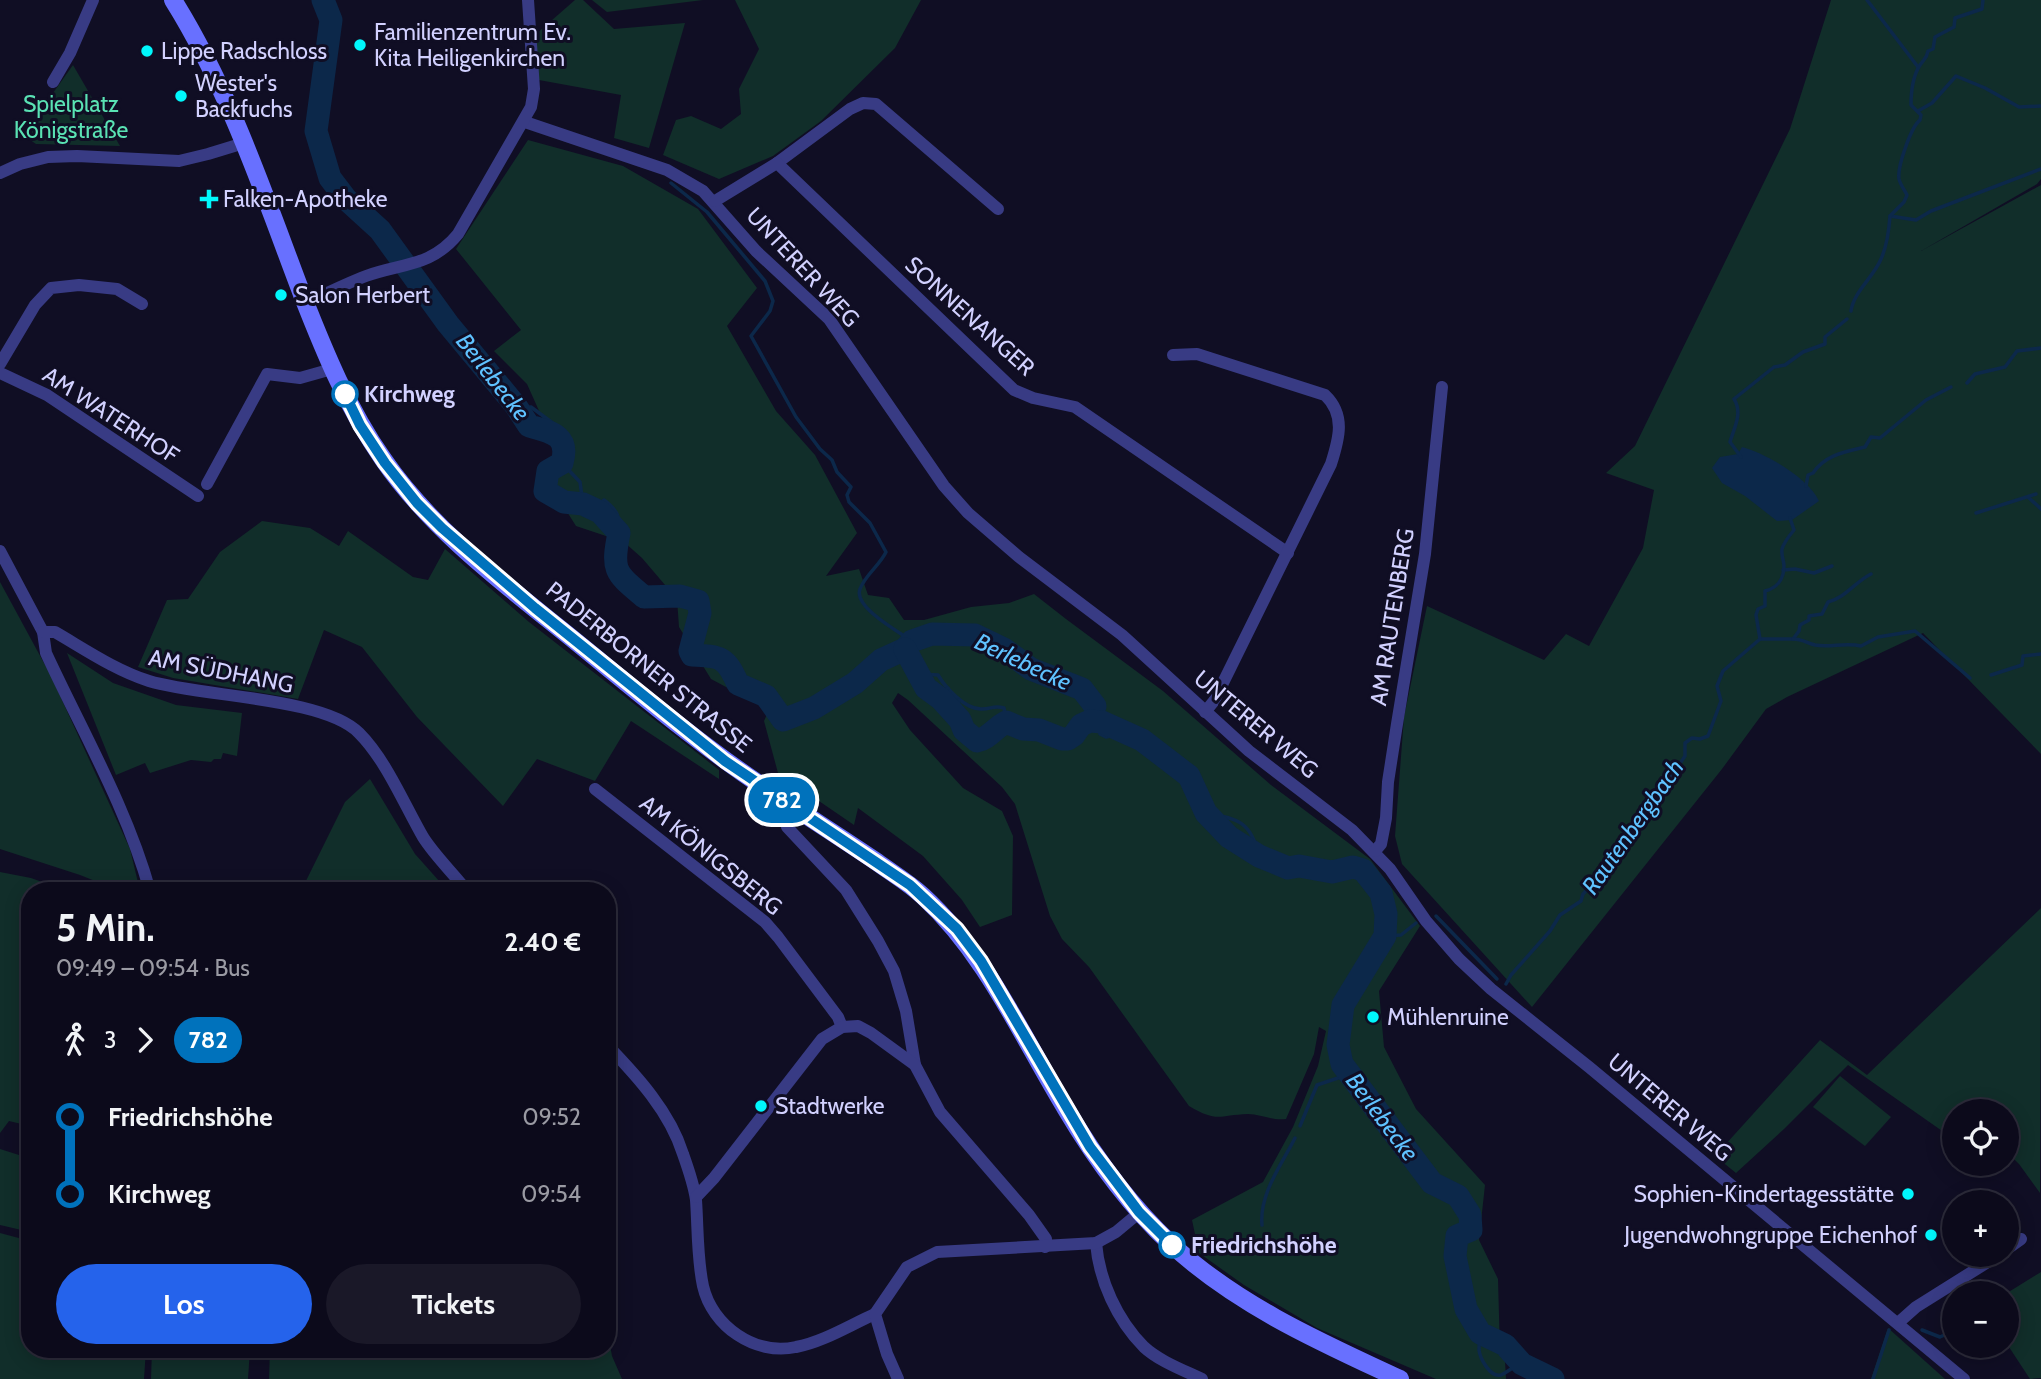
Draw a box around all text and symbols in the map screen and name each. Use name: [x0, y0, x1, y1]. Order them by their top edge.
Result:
place label: Familienzentrum Ev. Kita Heiligenkirchen: [374, 18, 571, 72]
place label: Lippe Radschloss: [161, 37, 327, 65]
marker: Familienzentrum Ev. Kita Heiligenkirchen: [352, 37, 368, 53]
marker: Lippe Radschloss: [139, 43, 155, 59]
place label: Wester's Backfuchs: [195, 69, 293, 123]
marker: Wester's Backfuchs: [173, 88, 189, 104]
park label: Spielplatz Königstraße: [14, 90, 128, 144]
place label: Falken-Apotheke: [223, 185, 388, 213]
marker: Falken-Apotheke: [201, 191, 217, 207]
street label: UNTERER WEG: [741, 201, 865, 333]
street label: SONNENANGER: [899, 250, 1041, 382]
place label: Salon Herbert: [295, 281, 430, 309]
marker: Salon Herbert: [273, 287, 289, 303]
water label: Berlebecke: [450, 327, 536, 426]
street label: AM WATERHOF: [38, 361, 184, 469]
place label: Kirchweg: [364, 380, 455, 408]
marker: Kirchweg: [332, 381, 358, 407]
street label: AM RAUTENBERG: [1364, 526, 1420, 708]
street label: PADERBORNER STRASSE: [541, 575, 757, 759]
water label: Berlebecke: [971, 627, 1076, 696]
street label: AM SÜDHANG: [146, 643, 296, 699]
street label: UNTERER WEG: [1188, 664, 1324, 784]
water label: Rautenbergbach: [1575, 754, 1690, 900]
line badge: 782: [742, 777, 822, 823]
text: 782: [762, 785, 802, 814]
street label: AM KÖNIGSBERG: [634, 789, 788, 921]
text: 5 Min.: [56, 904, 155, 951]
text: 2.40 €: [504, 926, 581, 958]
text: 09:49 – 09:54 · Bus: [56, 954, 250, 982]
place label: Mühlenruine: [1387, 1003, 1509, 1031]
marker: Mühlenruine: [1365, 1009, 1381, 1025]
icon: walk: [56, 1021, 94, 1059]
icon: forward: [126, 1021, 164, 1059]
text: 782: [188, 1025, 228, 1054]
text: 3: [104, 1026, 116, 1054]
street label: UNTERER WEG: [1602, 1047, 1738, 1167]
water label: Berlebecke: [1340, 1067, 1425, 1166]
place label: Stadtwerke: [775, 1092, 885, 1120]
marker: Stadtwerke: [753, 1098, 769, 1114]
map controls: [1942, 1099, 2019, 1358]
button: locate: [1942, 1099, 2019, 1176]
text: Friedrichshöhe: [108, 1101, 273, 1133]
text: 09:52: [523, 1103, 581, 1131]
text: Kirchweg: [108, 1178, 211, 1210]
text: 09:54: [521, 1180, 581, 1208]
place label: Sophien-Kindertagesstätte: [1633, 1180, 1894, 1208]
marker: Sophien-Kindertagesstätte: [1900, 1186, 1916, 1202]
button: +: [1942, 1190, 2019, 1267]
place label: Jugendwohngruppe Eichenhof: [1623, 1221, 1917, 1249]
marker: Jugendwohngruppe Eichenhof: [1923, 1227, 1939, 1243]
place label: Friedrichshöhe: [1191, 1231, 1337, 1259]
marker: Friedrichshöhe: [1159, 1232, 1185, 1258]
button: Los: [56, 1264, 312, 1344]
button: Tickets: [326, 1264, 581, 1344]
button: −: [1942, 1281, 2019, 1358]

